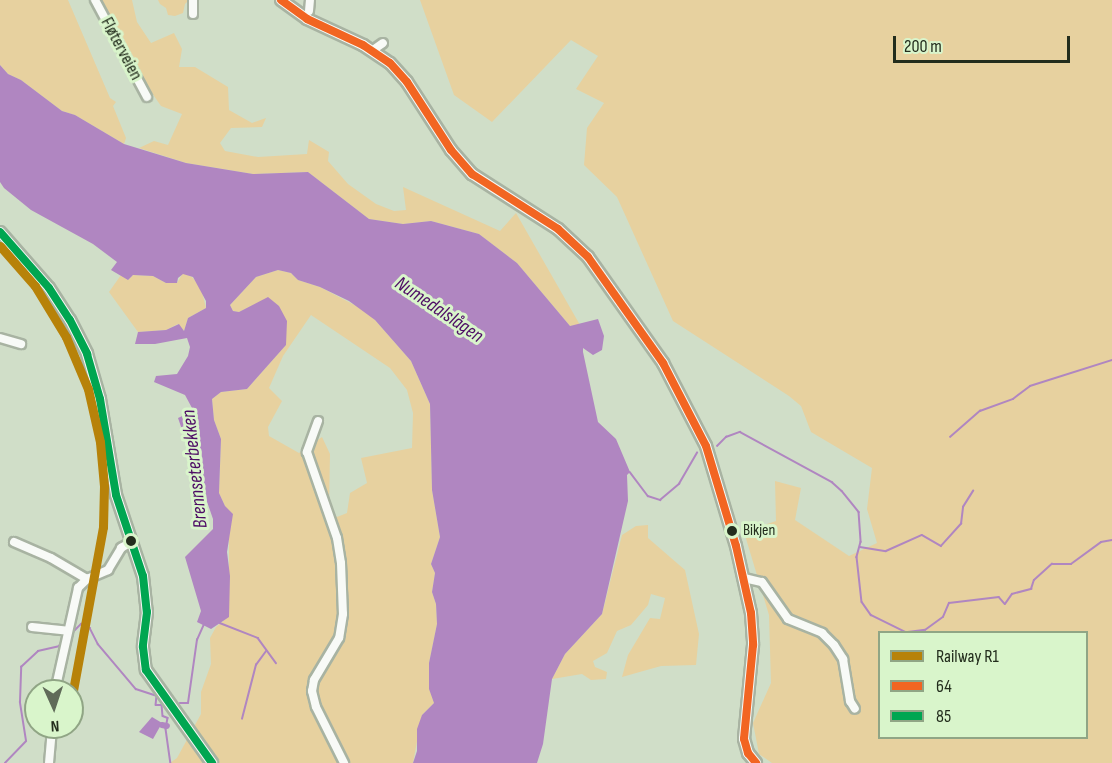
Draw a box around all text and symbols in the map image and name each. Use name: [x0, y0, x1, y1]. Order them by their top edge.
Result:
street label: Fløterveien: [96, 14, 146, 84]
scale bar: [896, 24, 1073, 62]
text: 200 m: [904, 36, 942, 57]
water label: Numedalslågen: [390, 272, 488, 348]
water label: Brennseterbekken: [177, 408, 213, 530]
place label: Bikjen: [743, 521, 775, 541]
marker: Bikjen: [726, 525, 738, 537]
unlabelled marker: [125, 535, 137, 547]
legend: [878, 631, 1088, 739]
text: Railway R1: [936, 646, 999, 667]
text: 64: [936, 676, 952, 697]
north arrow: [24, 679, 84, 739]
text: 85: [936, 706, 951, 727]
text: N: [50, 716, 60, 735]

